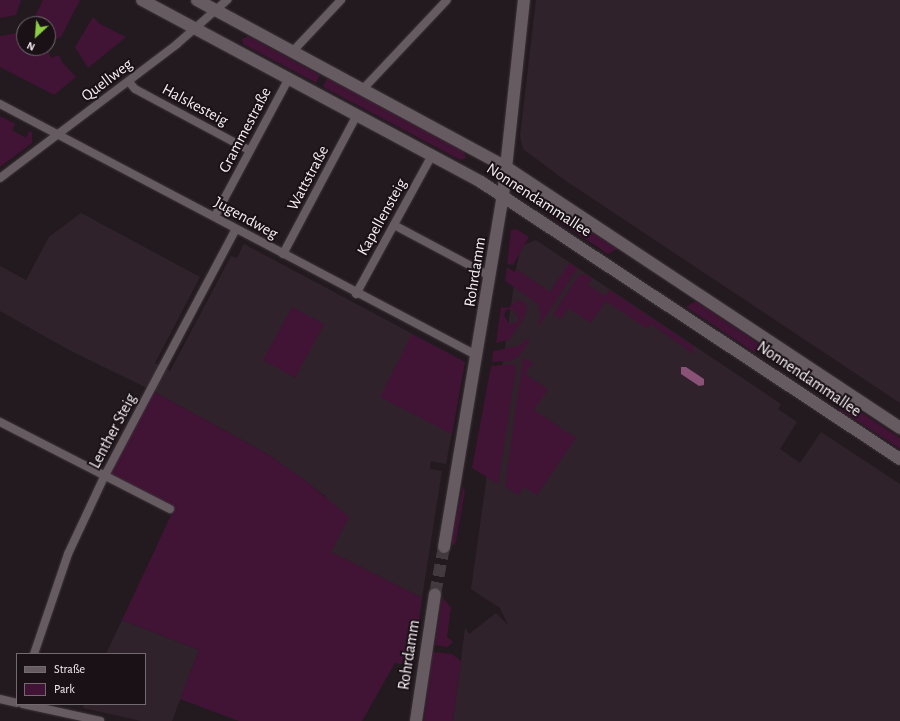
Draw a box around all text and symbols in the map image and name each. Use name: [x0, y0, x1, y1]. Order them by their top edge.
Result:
north arrow: [16, 16, 56, 56]
text: N: [25, 40, 37, 53]
street label: Quellweg: [78, 55, 136, 105]
street label: Halskesteig: [159, 80, 231, 130]
street label: Grammestraße: [214, 84, 276, 176]
street label: Wattstraße: [283, 142, 333, 214]
street label: Nonnendammallee: [483, 159, 595, 241]
street label: Kapellensteig: [353, 175, 411, 259]
street label: Jugendweg: [211, 193, 281, 243]
street label: Rohrdamm: [460, 236, 490, 308]
street label: Nonnendammallee: [753, 337, 865, 421]
street label: Lenther Steig: [85, 390, 141, 472]
street label: Rohrdamm: [394, 619, 424, 691]
legend: [16, 653, 146, 705]
text: Straße: [54, 663, 85, 675]
text: Park: [54, 683, 75, 695]

